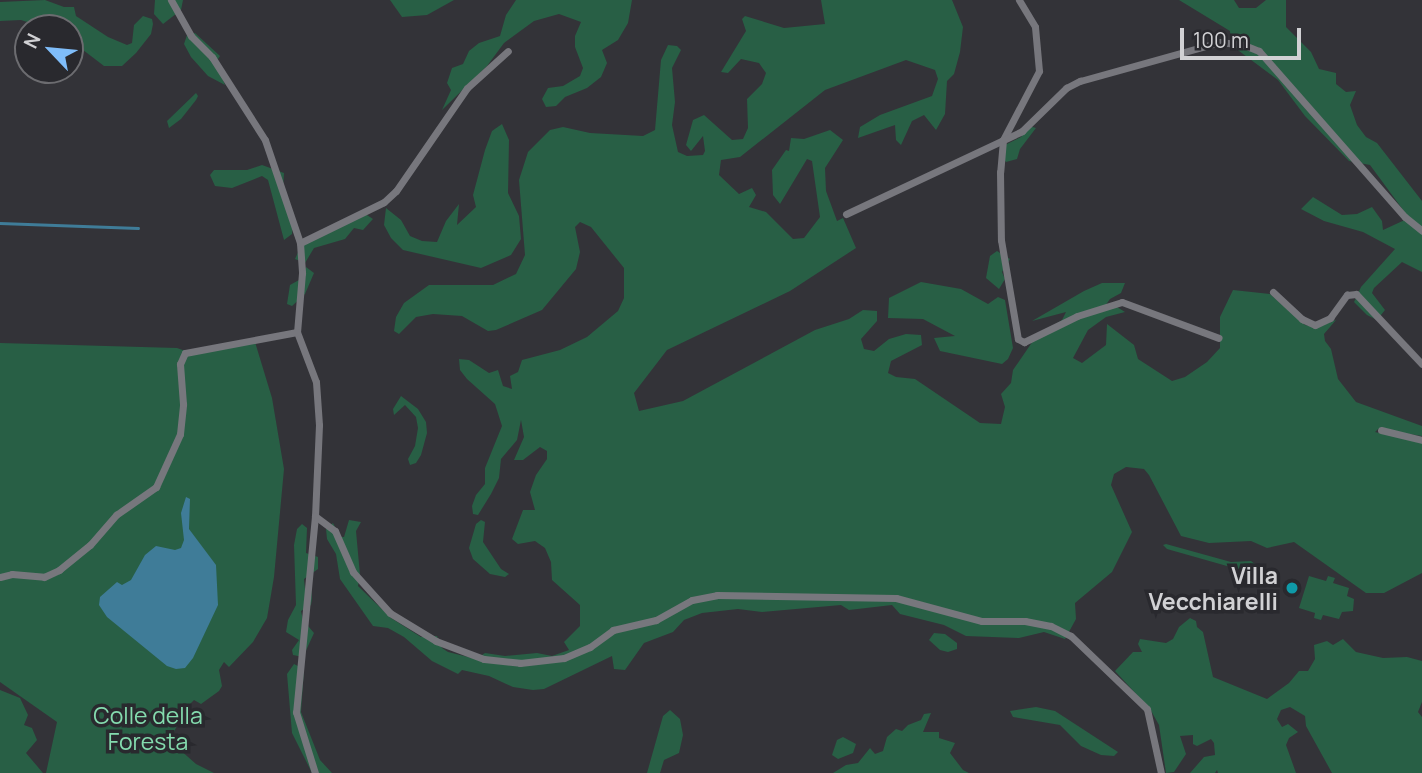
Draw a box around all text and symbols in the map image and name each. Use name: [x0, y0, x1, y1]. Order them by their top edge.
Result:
north arrow: [14, 14, 84, 84]
scale bar: [1184, 14, 1305, 58]
text: 100 m: [1193, 26, 1249, 54]
text: N: [17, 29, 47, 53]
place label: Villa Vecchiarelli: [1148, 561, 1278, 615]
marker: Villa Vecchiarelli: [1284, 580, 1300, 596]
park label: Colle della Foresta: [93, 701, 203, 755]

